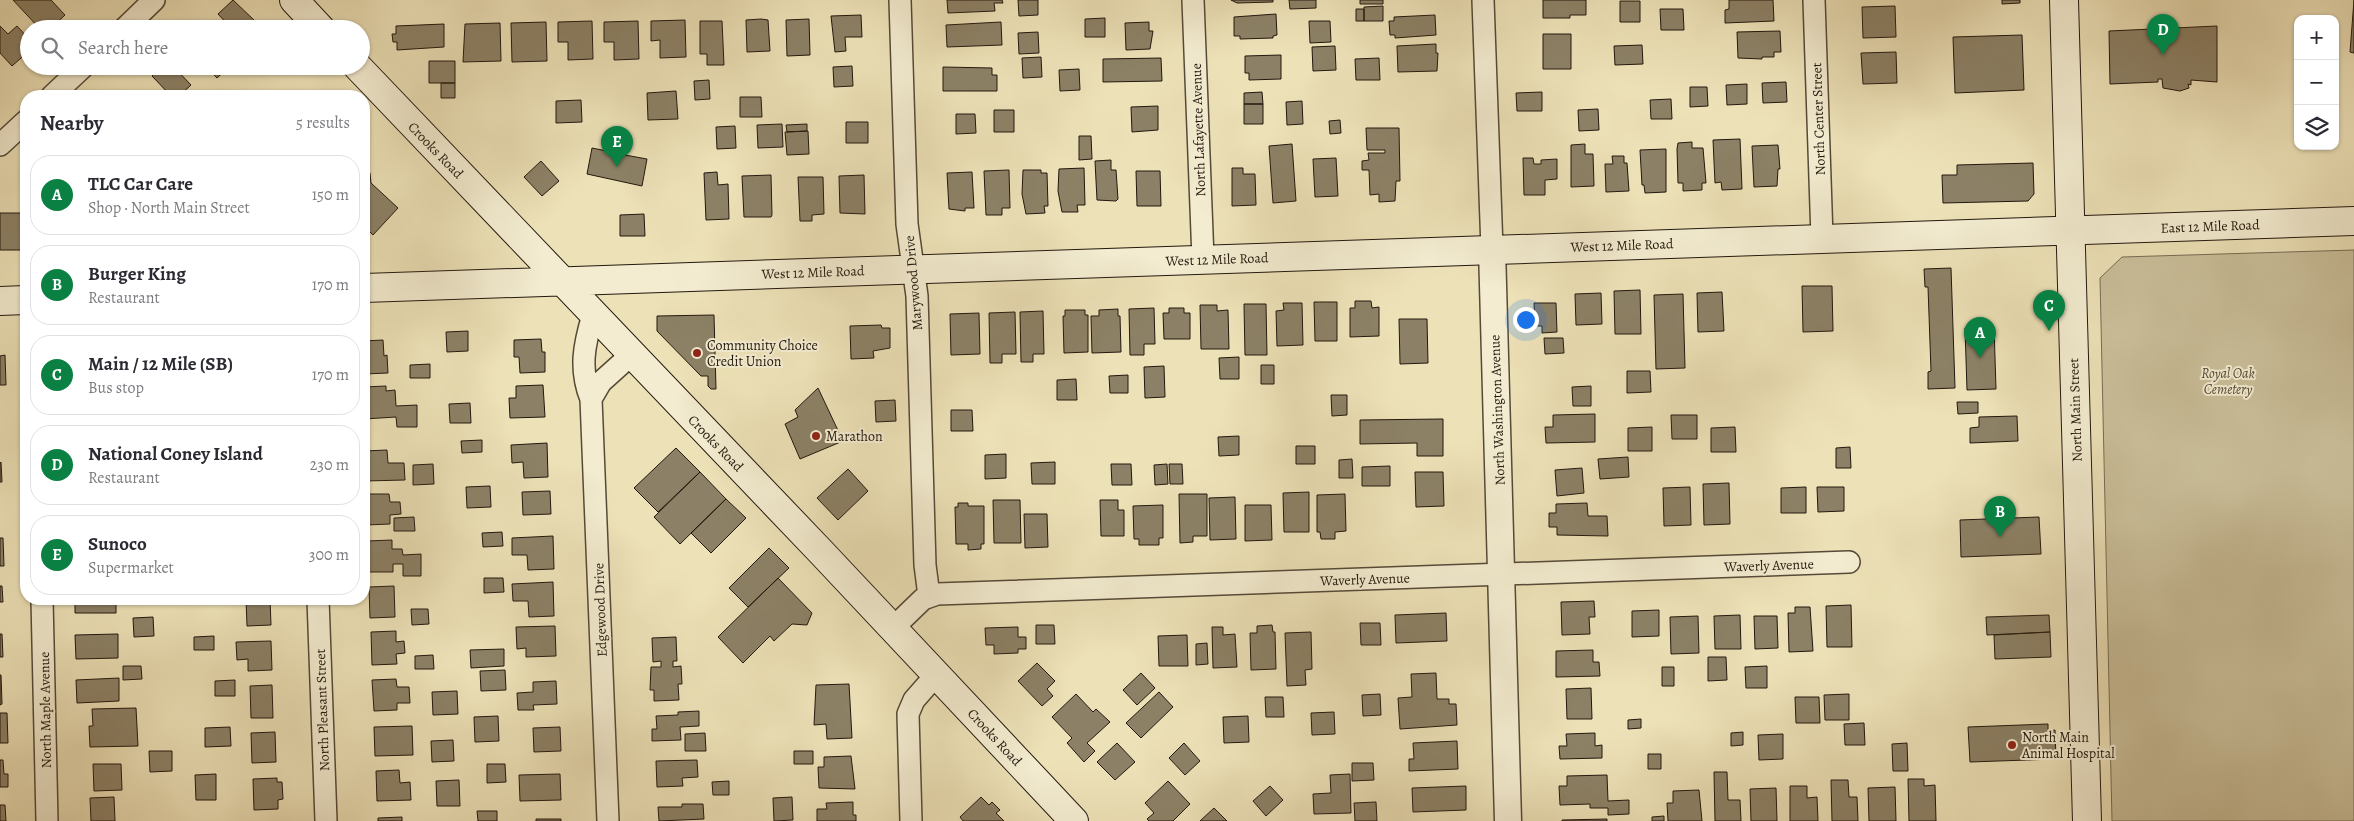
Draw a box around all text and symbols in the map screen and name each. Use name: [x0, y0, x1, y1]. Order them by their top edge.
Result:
pin: D: [2147, 14, 2179, 55]
map controls: [2294, 15, 2339, 150]
button: +: [2294, 15, 2339, 60]
search box: [20, 20, 370, 75]
icon: search: [38, 34, 66, 62]
text: Search here: [78, 35, 168, 61]
button: −: [2294, 60, 2339, 105]
street label: North Center Street: [1807, 62, 1830, 176]
street label: North Lafayette Avenue: [1187, 63, 1210, 197]
button: layers: [2294, 105, 2339, 150]
text: Nearby: [40, 109, 103, 137]
text: 5 results: [296, 112, 350, 134]
street label: Crooks Road: [404, 118, 468, 183]
pin: E: [601, 126, 633, 167]
text: TLC Car Care: [88, 171, 193, 197]
text: A: [52, 184, 62, 206]
text: 150 m: [312, 184, 349, 206]
text: Shop · North Main Street: [88, 197, 250, 219]
street label: East 12 Mile Road: [2160, 215, 2260, 238]
street label: West 12 Mile Road: [1569, 234, 1674, 257]
street label: Marywood Drive: [900, 235, 927, 331]
street label: West 12 Mile Road: [1164, 248, 1269, 271]
text: Burger King: [88, 261, 186, 287]
street label: West 12 Mile Road: [760, 261, 865, 284]
text: B: [52, 274, 62, 296]
text: 170 m: [312, 274, 349, 296]
text: Restaurant: [88, 287, 160, 309]
pin: C: [2033, 290, 2065, 331]
your location: [1513, 307, 1539, 333]
pin: A: [1964, 317, 1996, 358]
street label: North Washington Avenue: [1485, 334, 1510, 486]
place label: Community Choice Credit Union: [707, 336, 818, 371]
marker: Community Choice Credit Union: [691, 347, 703, 359]
text: Main / 12 Mile (SB): [88, 351, 233, 377]
street label: North Main Street: [2064, 357, 2087, 462]
text: C: [52, 364, 62, 386]
text: 170 m: [312, 364, 349, 386]
park label: Royal Oak Cemetery: [2201, 364, 2255, 399]
text: Bus stop: [88, 377, 144, 399]
street label: Crooks Road: [684, 411, 748, 476]
place label: Marathon: [826, 427, 883, 446]
marker: Marathon: [810, 430, 822, 442]
text: National Coney Island: [88, 441, 263, 467]
text: D: [51, 454, 63, 476]
text: 230 m: [310, 454, 349, 476]
text: Restaurant: [88, 467, 160, 489]
pin: B: [1984, 496, 2016, 537]
text: Sunoco: [88, 531, 147, 557]
text: E: [52, 544, 62, 566]
text: 300 m: [309, 544, 349, 566]
street label: Waverly Avenue: [1723, 554, 1814, 577]
text: Supermarket: [88, 557, 174, 579]
street label: Edgewood Drive: [589, 563, 612, 657]
street label: Waverly Avenue: [1319, 568, 1410, 591]
street label: North Pleasant Street: [311, 648, 334, 772]
street label: North Maple Avenue: [35, 651, 56, 769]
street label: Crooks Road: [963, 704, 1027, 771]
place label: North Main Animal Hospital: [2021, 728, 2115, 763]
marker: North Main Animal Hospital: [2006, 739, 2018, 751]

